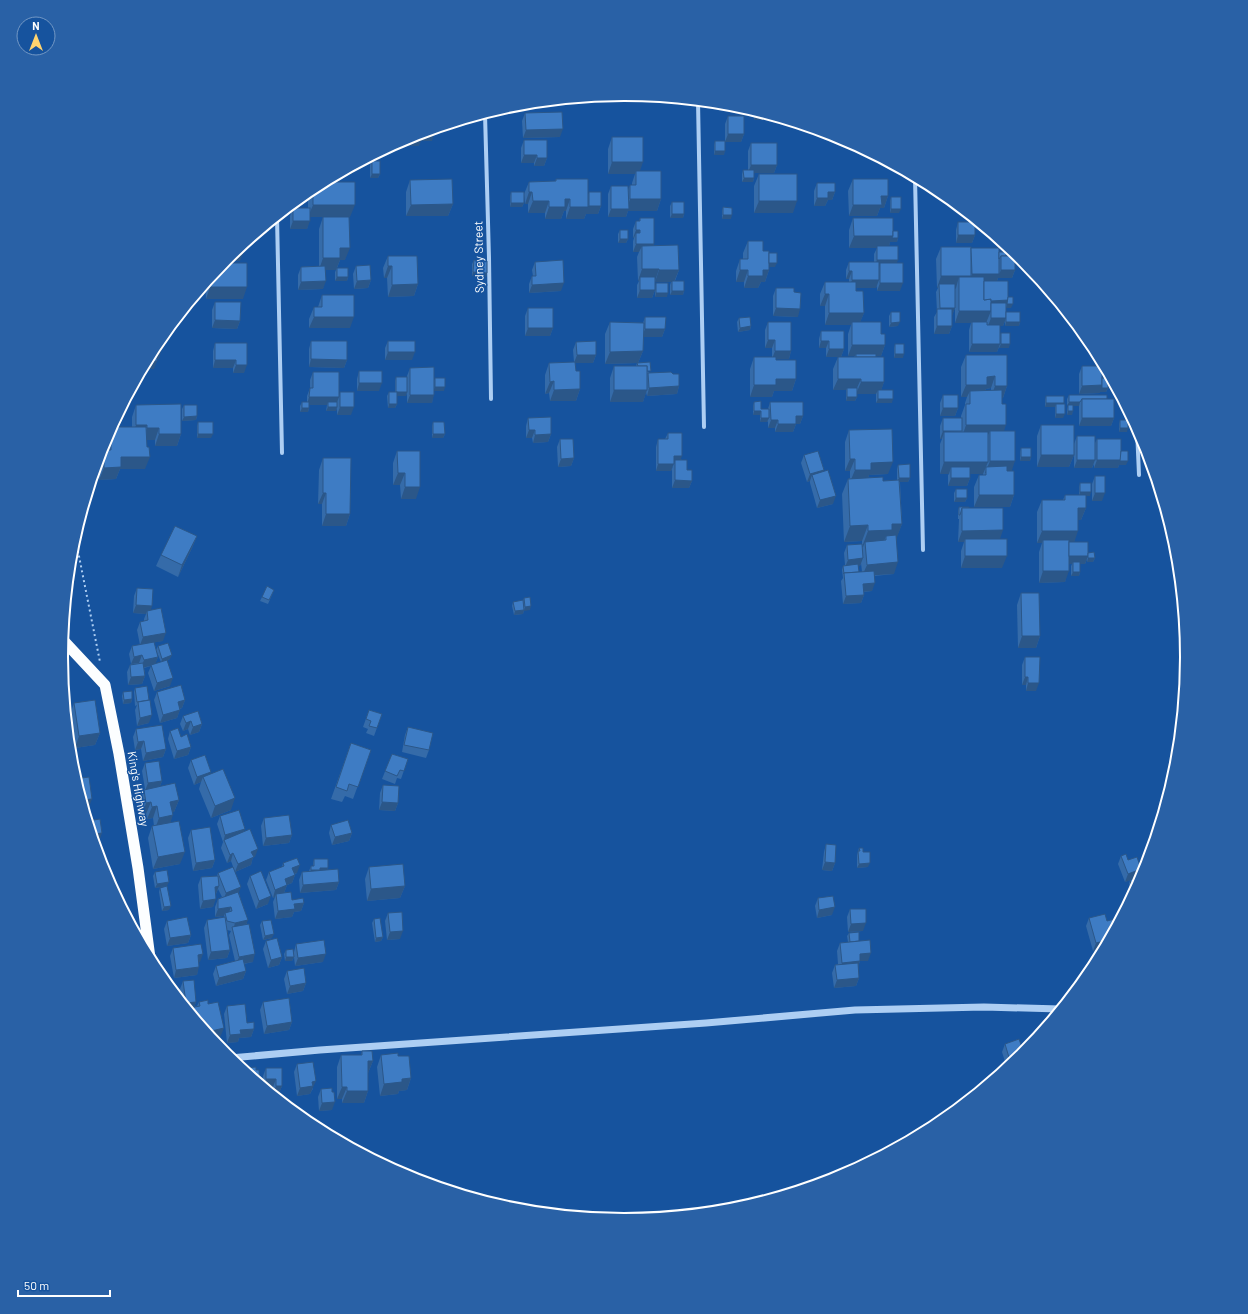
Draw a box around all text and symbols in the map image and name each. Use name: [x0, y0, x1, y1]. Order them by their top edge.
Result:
north arrow: [16, 16, 56, 56]
text: N: [32, 19, 40, 32]
street label: Sydney Street: [470, 221, 486, 293]
street label: King's Highway: [125, 750, 153, 828]
scale bar: [18, 1272, 110, 1298]
text: 50 m: [24, 1278, 49, 1292]

